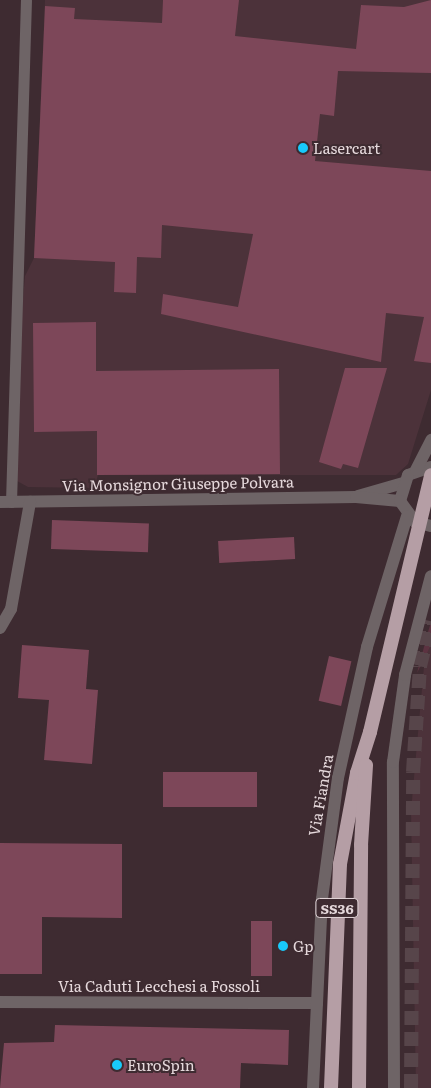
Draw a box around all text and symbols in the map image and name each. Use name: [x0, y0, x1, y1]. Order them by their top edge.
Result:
place label: Lasercart: [313, 139, 380, 157]
marker: Lasercart: [297, 142, 309, 154]
street label: Via Monsignor Giuseppe Polvara: [62, 472, 294, 494]
street label: Via Fiandra: [304, 752, 336, 838]
road number: SS36: [314, 896, 360, 920]
place label: Gp: [293, 937, 314, 955]
marker: Gp: [277, 940, 289, 952]
street label: Via Caduti Lecchesi a Fossoli: [58, 977, 260, 995]
place label: EuroSpin: [127, 1056, 195, 1074]
marker: EuroSpin: [111, 1059, 123, 1071]

